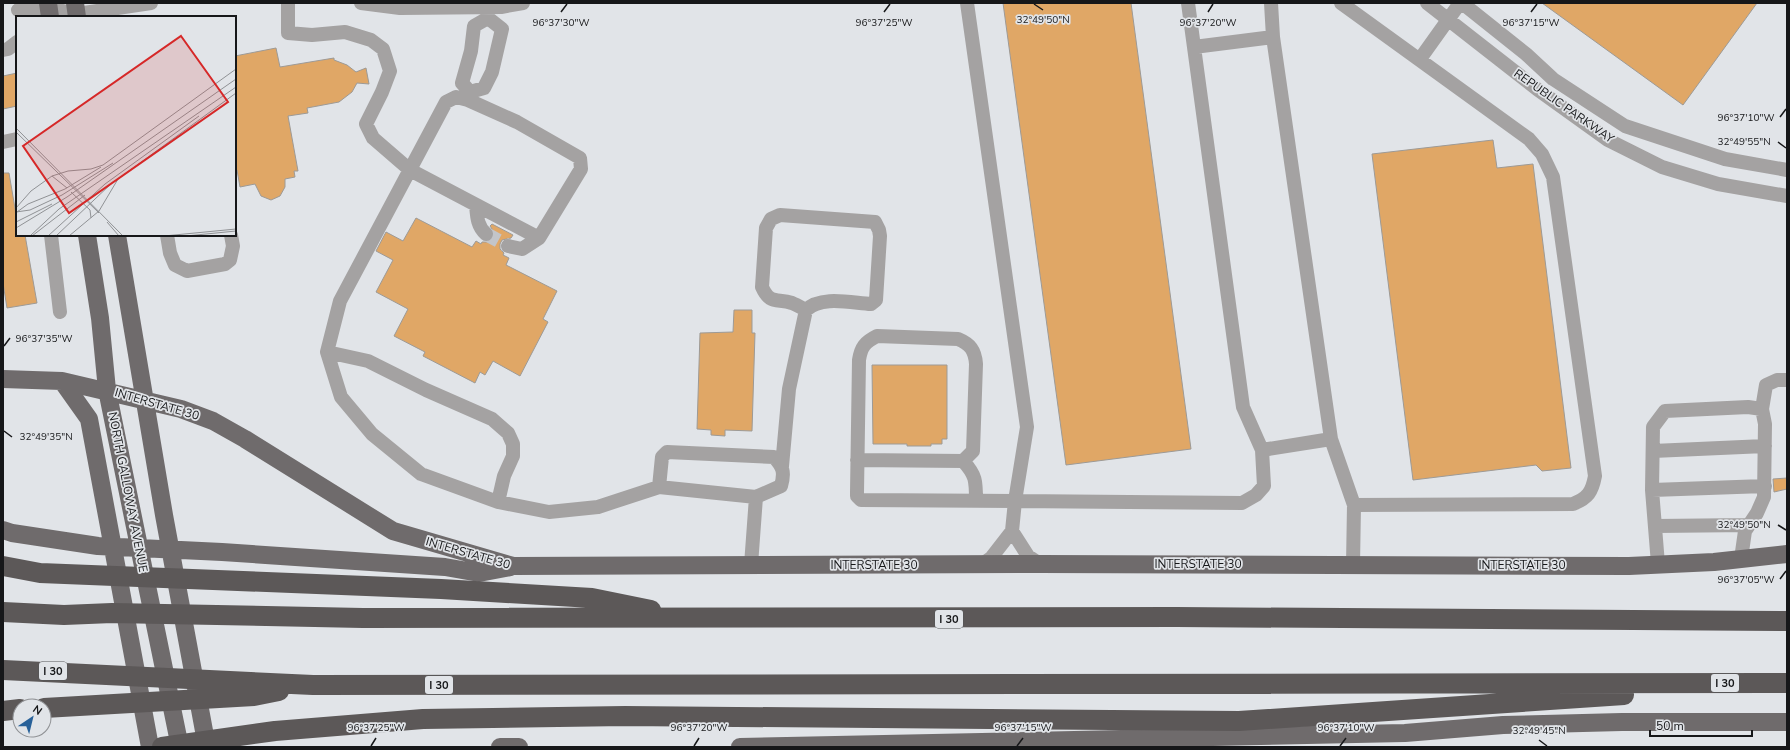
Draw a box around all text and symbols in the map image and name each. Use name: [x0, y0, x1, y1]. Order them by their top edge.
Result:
text: 32°49'50"N: [1016, 13, 1070, 27]
inset map: [16, 16, 236, 236]
text: 96°37'30"W: [533, 16, 589, 30]
text: 96°37'25"W: [856, 16, 912, 30]
text: 96°37'20"W: [1180, 16, 1236, 30]
text: 96°37'15"W: [1503, 16, 1559, 30]
street label: REPUBLIC PARKWAY: [1511, 65, 1618, 147]
text: 96°37'10"W: [1718, 111, 1774, 125]
text: 32°49'55"N: [1717, 135, 1771, 149]
text: 96°37'35"W: [16, 332, 72, 346]
street label: INTERSTATE 30: [113, 384, 201, 424]
street label: NORTH GALLOWAY AVENUE: [105, 410, 151, 574]
text: 32°49'35"N: [19, 430, 73, 444]
text: 32°49'50"N: [1717, 518, 1771, 532]
street label: INTERSTATE 30: [424, 533, 512, 573]
street label: INTERSTATE 30: [1154, 556, 1242, 572]
street label: INTERSTATE 30: [830, 557, 918, 573]
street label: INTERSTATE 30: [1478, 557, 1566, 573]
text: 96°37'05"W: [1718, 573, 1774, 587]
road number: I 30: [935, 610, 963, 628]
road number: I 30: [39, 662, 67, 680]
road number: I 30: [1711, 674, 1739, 692]
road number: I 30: [425, 676, 453, 694]
north arrow: [12, 698, 52, 738]
text: N: [30, 702, 45, 719]
scale bar: [1650, 712, 1752, 738]
text: 50 m: [1656, 718, 1684, 734]
text: 96°37'25"W: [348, 721, 404, 735]
text: 96°37'20"W: [671, 721, 727, 735]
text: 96°37'15"W: [995, 721, 1051, 735]
text: 96°37'10"W: [1318, 721, 1374, 735]
text: 32°49'45"N: [1512, 724, 1566, 738]

